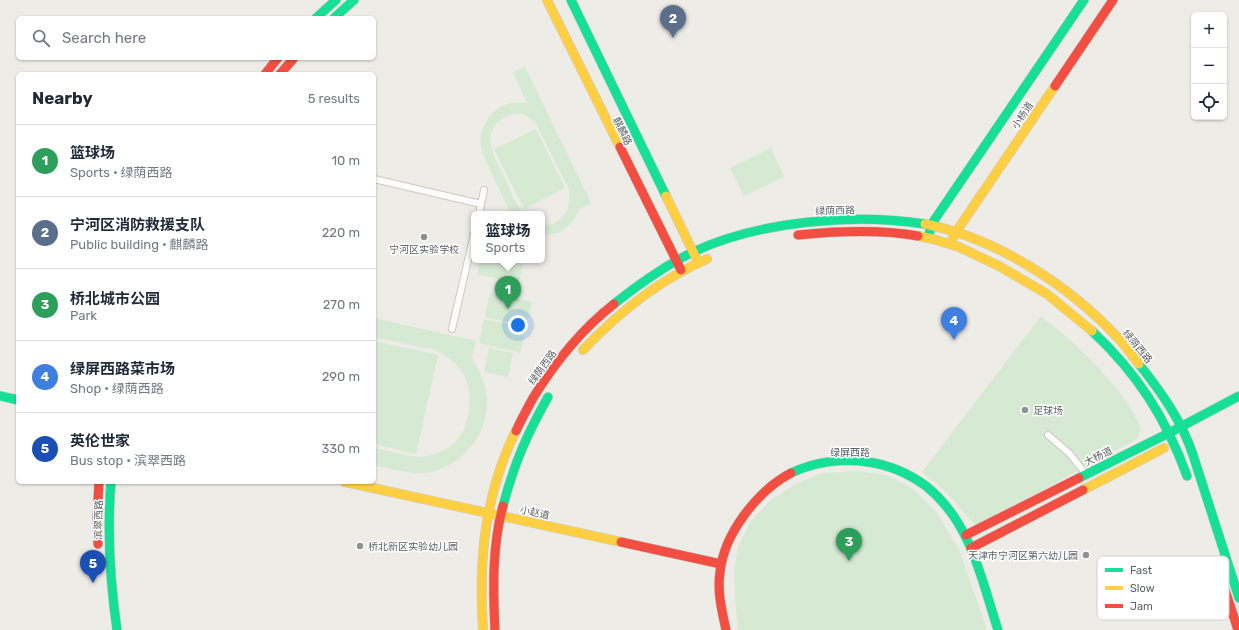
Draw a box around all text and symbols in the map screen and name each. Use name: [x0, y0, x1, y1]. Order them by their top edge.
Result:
pin: 2: [660, 5, 686, 38]
map controls: [1191, 12, 1227, 120]
button: +: [1191, 12, 1227, 48]
search box: [16, 16, 376, 60]
icon: search: [30, 27, 52, 49]
text: Search here: [62, 29, 146, 47]
button: −: [1191, 48, 1227, 84]
button: locate: [1191, 84, 1227, 120]
text: Nearby: [32, 88, 93, 108]
text: 5 results: [308, 91, 360, 106]
street label: 小杨道: [1009, 100, 1036, 131]
street label: 麒麟路: [610, 115, 634, 148]
text: 篮球场: [70, 144, 115, 162]
text: 1: [42, 153, 48, 168]
text: 10 m: [331, 153, 360, 168]
text: Sports · 绿荫西路: [70, 165, 173, 180]
street label: 绿荫西路: [815, 204, 855, 218]
popup: [471, 211, 545, 263]
text: 宁河区消防救援支队: [70, 216, 205, 234]
text: 篮球场: [485, 222, 531, 240]
text: 2: [41, 225, 49, 240]
text: 220 m: [322, 225, 360, 240]
marker: 宁河区实验学校: [419, 232, 429, 242]
text: Public building · 麒麟路: [70, 237, 209, 252]
text: Sports: [485, 240, 525, 255]
place label: 宁河区实验学校: [389, 244, 459, 256]
pin: 1: [495, 276, 521, 309]
text: 桥北城市公园: [70, 290, 160, 308]
text: 3: [41, 297, 49, 312]
text: 270 m: [323, 297, 360, 312]
pin: 4: [941, 307, 967, 340]
text: Park: [70, 308, 97, 323]
your location: [508, 315, 528, 335]
street label: 绿荫西路: [1120, 327, 1154, 366]
street label: 绿荫西路: [526, 348, 559, 387]
text: 绿屏西路菜市场: [70, 360, 175, 378]
text: 4: [41, 369, 49, 384]
text: 290 m: [322, 369, 360, 384]
text: Shop · 绿荫西路: [70, 381, 164, 396]
marker: 足球场: [1020, 405, 1030, 415]
place label: 足球场: [1033, 405, 1063, 417]
text: 英伦世家: [70, 432, 130, 450]
text: 5: [41, 441, 49, 456]
text: 330 m: [321, 441, 360, 456]
street label: 大杨道: [1082, 445, 1115, 469]
street label: 绿屏西路: [830, 447, 870, 459]
text: Bus stop · 滨翠西路: [70, 453, 186, 468]
street label: 滨翠西路: [93, 500, 105, 540]
street label: 小赵道: [519, 504, 551, 522]
pin: 3: [836, 528, 862, 561]
marker: 桥北新区实验幼儿园: [355, 541, 365, 551]
place label: 桥北新区实验幼儿园: [368, 541, 458, 553]
pin: 5: [80, 550, 106, 583]
place label: 天津市宁河区第六幼儿园: [968, 550, 1078, 562]
marker: 天津市宁河区第六幼儿园: [1081, 550, 1091, 560]
legend: [1097, 556, 1229, 620]
text: Fast: [1130, 564, 1153, 577]
text: Slow: [1130, 582, 1155, 595]
text: Jam: [1130, 600, 1153, 613]

